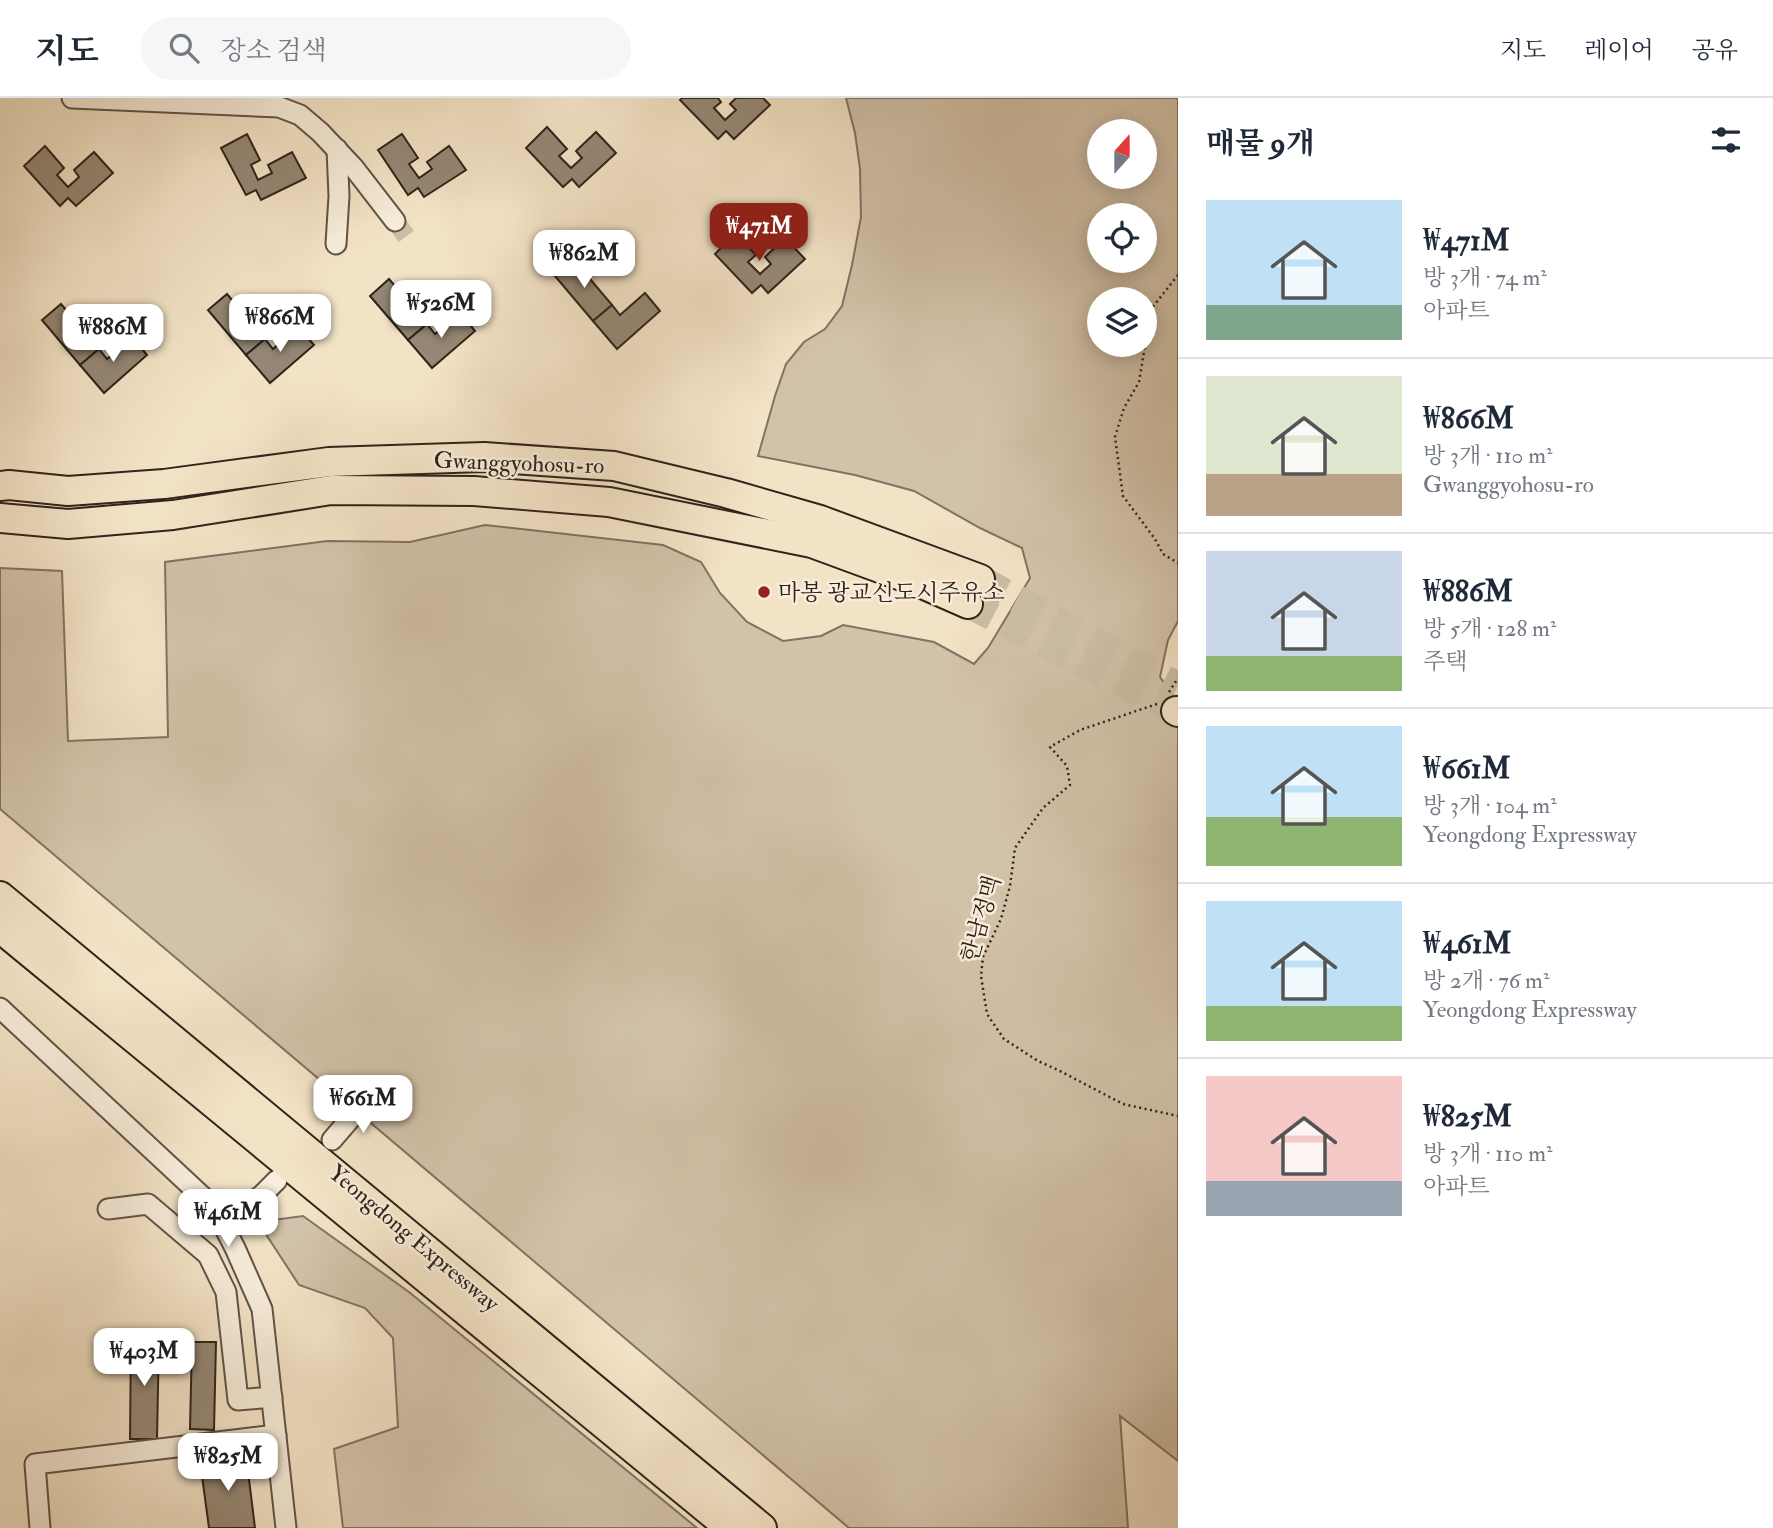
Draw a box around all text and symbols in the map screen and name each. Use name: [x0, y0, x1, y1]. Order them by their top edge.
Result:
search box: [141, 17, 631, 80]
icon: search: [165, 29, 203, 67]
text: 지도: [35, 31, 99, 72]
text: 장소 검색: [221, 35, 327, 67]
text: 지도: [1500, 35, 1546, 66]
text: 레이어: [1584, 35, 1654, 66]
text: 공유: [1692, 35, 1738, 66]
north arrow: [1087, 119, 1157, 189]
map controls: [1087, 119, 1157, 357]
icon: filters: [1707, 121, 1745, 159]
text: 매물 9개: [1206, 125, 1315, 162]
button: locate: [1087, 203, 1157, 273]
pin: ₩471M: [710, 204, 808, 263]
text: ₩471M: [726, 211, 792, 240]
text: ₩471M: [1423, 222, 1510, 259]
icon: home: [1262, 228, 1346, 312]
pin: ₩862M: [535, 230, 633, 290]
text: ₩862M: [549, 238, 619, 267]
text: 방 3개 · 74 m²: [1423, 263, 1547, 292]
pin: ₩526M: [392, 280, 490, 340]
button: layers: [1087, 287, 1157, 357]
text: ₩526M: [406, 288, 476, 317]
pin: ₩866M: [231, 294, 329, 354]
text: 아파트: [1423, 296, 1490, 325]
text: ₩866M: [245, 302, 315, 331]
pin: ₩886M: [64, 304, 162, 364]
text: ₩886M: [79, 312, 147, 341]
text: ₩866M: [1423, 400, 1514, 437]
icon: home: [1262, 404, 1346, 488]
text: 방 3개 · 110 m²: [1423, 441, 1553, 470]
street label: Gwanggyohosu-ro: [433, 446, 605, 480]
text: Gwanggyohosu-ro: [1423, 470, 1594, 499]
text: ₩886M: [1423, 573, 1513, 610]
place label: 마봉 광교신도시주유소: [778, 578, 1005, 607]
icon: home: [1262, 579, 1346, 663]
marker: 마봉 광교신도시주유소: [756, 584, 772, 600]
text: 방 5개 · 128 m²: [1423, 614, 1556, 643]
text: 주택: [1423, 647, 1467, 676]
text: ₩661M: [1423, 750, 1511, 787]
icon: home: [1262, 754, 1346, 838]
text: 방 3개 · 104 m²: [1423, 791, 1557, 820]
text: Yeongdong Expressway: [1423, 820, 1637, 849]
street label: 한남정맥: [955, 872, 1007, 966]
text: ₩461M: [1423, 925, 1512, 962]
icon: home: [1262, 929, 1346, 1013]
text: 방 2개 · 76 m²: [1423, 966, 1549, 995]
text: Yeongdong Expressway: [1423, 995, 1637, 1024]
pin: ₩661M: [314, 1076, 412, 1135]
text: ₩661M: [329, 1083, 397, 1112]
text: ₩825M: [1423, 1098, 1512, 1135]
icon: home: [1262, 1104, 1346, 1188]
text: 방 3개 · 110 m²: [1423, 1139, 1553, 1168]
street label: Yeongdong Expressway: [322, 1158, 506, 1319]
text: 아파트: [1423, 1172, 1490, 1201]
pin: ₩461M: [179, 1190, 277, 1249]
text: ₩461M: [194, 1197, 262, 1226]
pin: ₩403M: [95, 1328, 193, 1388]
text: ₩403M: [110, 1336, 178, 1365]
pin: ₩825M: [179, 1434, 277, 1493]
text: ₩825M: [194, 1441, 262, 1470]

